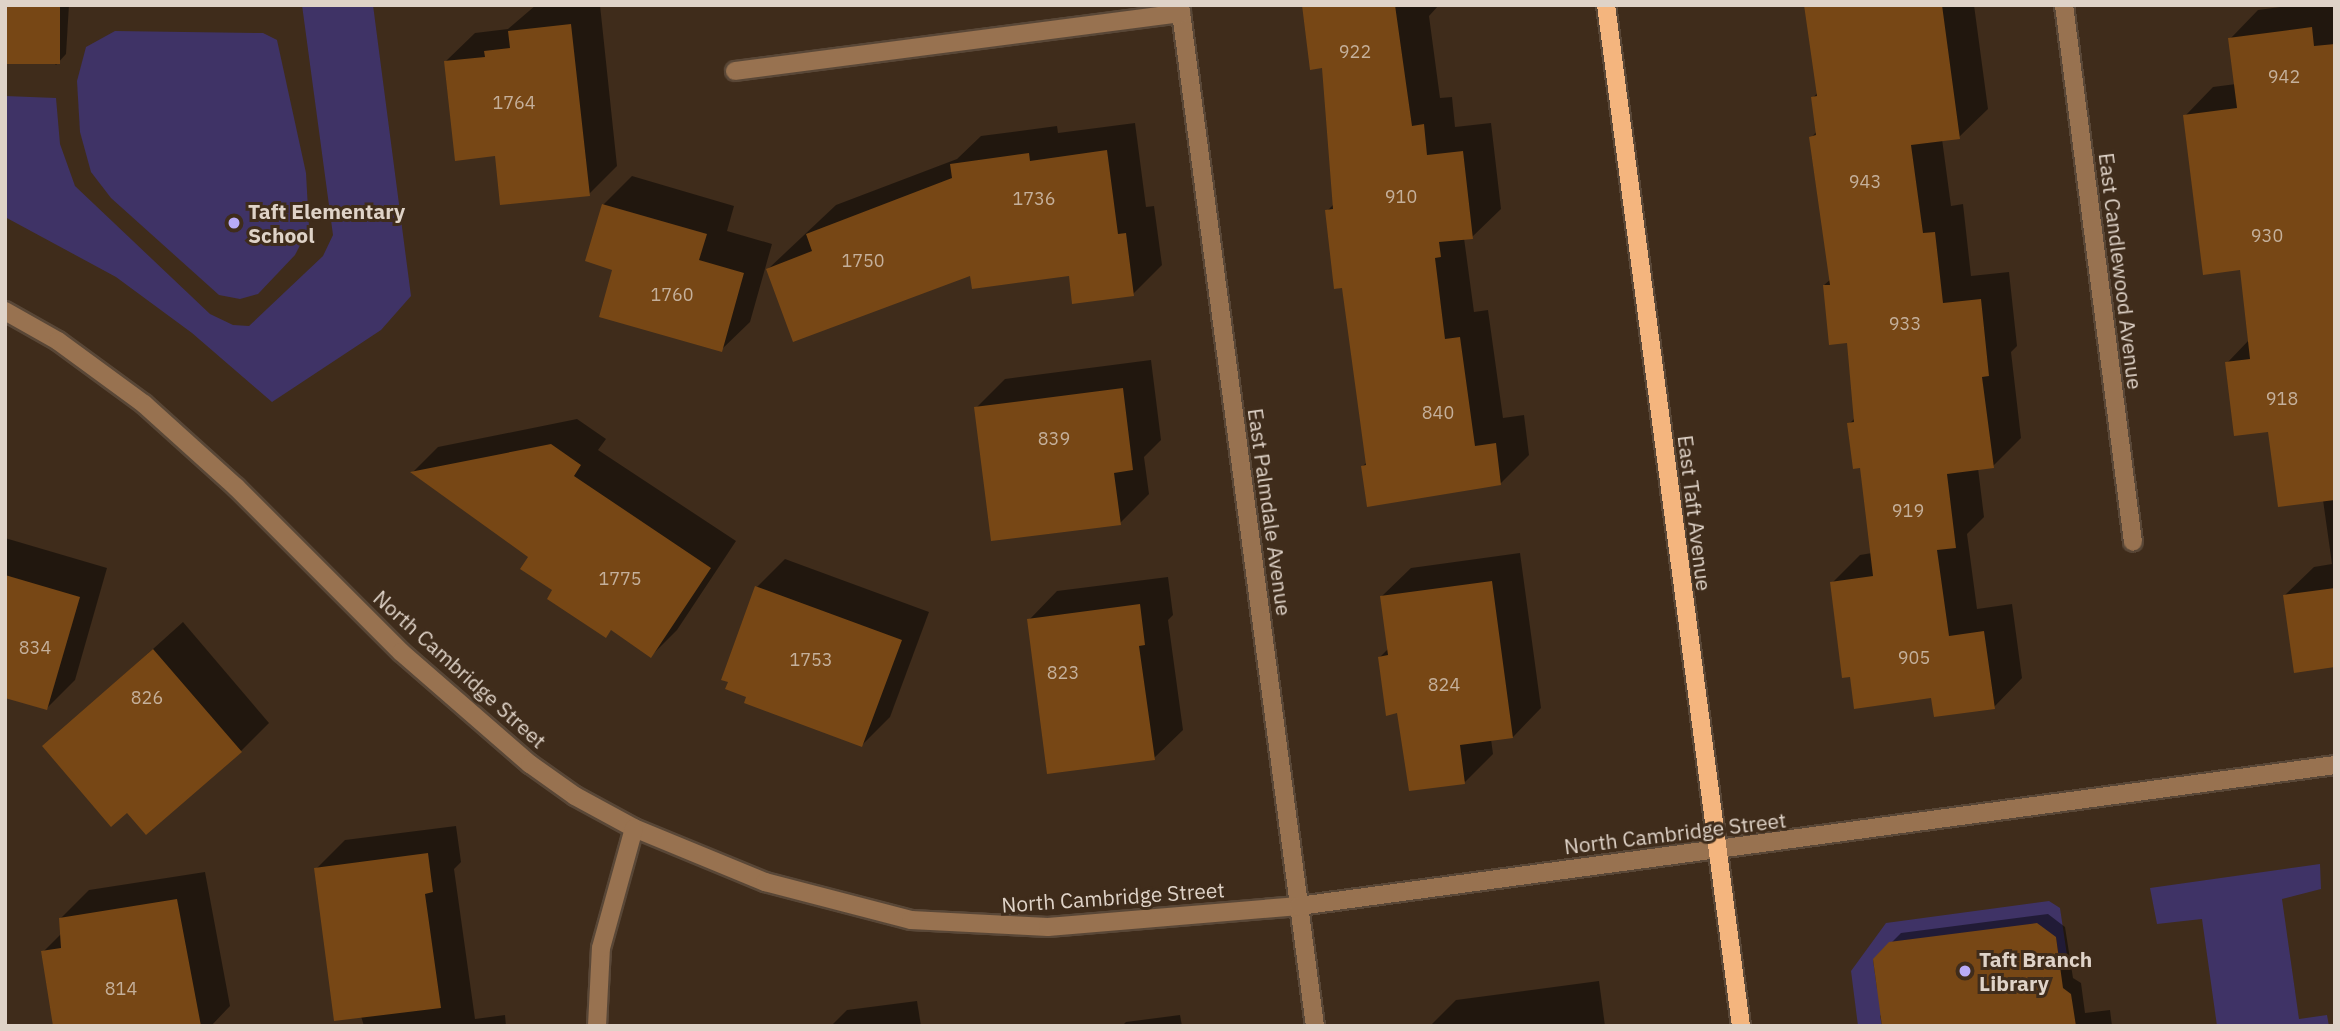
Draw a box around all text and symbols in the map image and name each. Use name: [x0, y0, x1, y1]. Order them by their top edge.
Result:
house number: 922: [1339, 41, 1371, 63]
house number: 942: [2268, 66, 2300, 88]
house number: 1764: [492, 92, 536, 114]
street label: East Candlewood Avenue: [2094, 151, 2148, 391]
house number: 943: [1849, 171, 1881, 193]
house number: 910: [1385, 186, 1417, 208]
house number: 1736: [1012, 188, 1056, 210]
place label: Taft Elementary School: [248, 198, 405, 248]
marker: Taft Elementary School: [226, 215, 242, 231]
house number: 930: [2251, 225, 2283, 247]
house number: 1750: [841, 250, 885, 272]
house number: 1760: [650, 284, 694, 306]
house number: 933: [1889, 313, 1921, 335]
house number: 918: [2266, 388, 2298, 410]
house number: 840: [1422, 402, 1454, 424]
street label: East Palmdale Avenue: [1243, 407, 1297, 617]
house number: 839: [1038, 428, 1070, 450]
street label: East Taft Avenue: [1673, 434, 1717, 592]
house number: 919: [1892, 500, 1924, 522]
house number: 1775: [598, 568, 642, 590]
street label: North Cambridge Street: [368, 585, 552, 753]
house number: 834: [19, 637, 51, 659]
house number: 905: [1898, 647, 1930, 669]
house number: 1753: [789, 649, 833, 671]
house number: 823: [1047, 662, 1079, 684]
house number: 824: [1428, 674, 1460, 696]
house number: 826: [131, 687, 163, 709]
street label: North Cambridge Street: [1562, 807, 1788, 859]
street label: North Cambridge Street: [1001, 877, 1225, 917]
place label: Taft Branch Library: [1979, 946, 2092, 996]
marker: Taft Branch Library: [1957, 963, 1973, 979]
house number: 814: [105, 978, 137, 1000]

